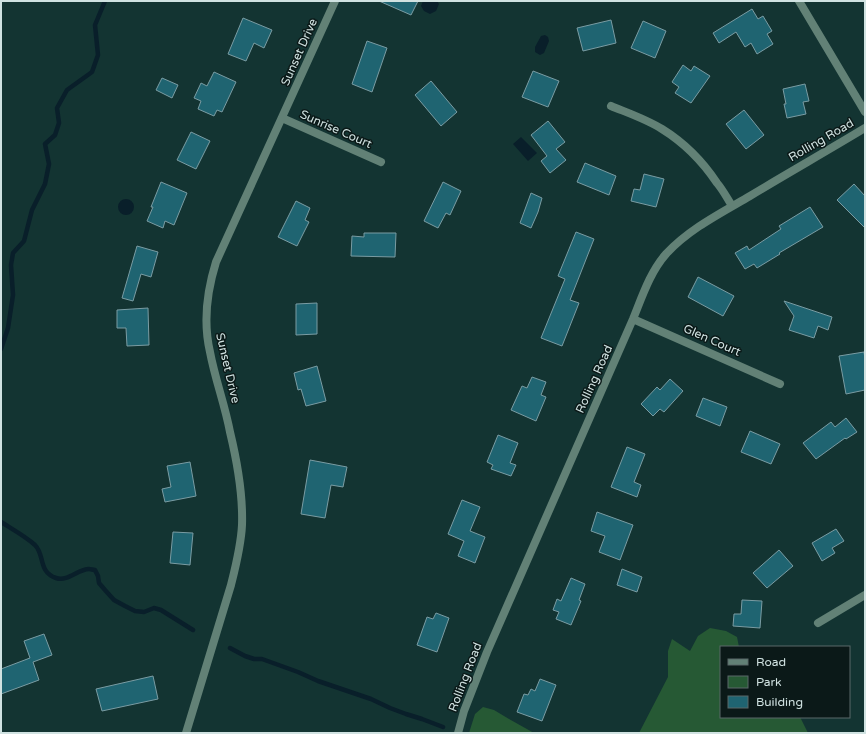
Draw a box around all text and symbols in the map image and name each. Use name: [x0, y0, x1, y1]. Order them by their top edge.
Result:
street label: Sunset Drive: [278, 16, 320, 88]
street label: Sunrise Court: [298, 107, 374, 151]
street label: Rolling Road: [786, 116, 856, 164]
street label: Glen Court: [681, 321, 743, 359]
street label: Sunset Drive: [213, 331, 243, 405]
street label: Rolling Road: [573, 343, 615, 415]
street label: Rolling Road: [445, 640, 485, 714]
legend: [720, 646, 850, 718]
text: Road: [756, 655, 786, 669]
text: Park: [756, 675, 782, 689]
text: Building: [756, 695, 803, 709]

